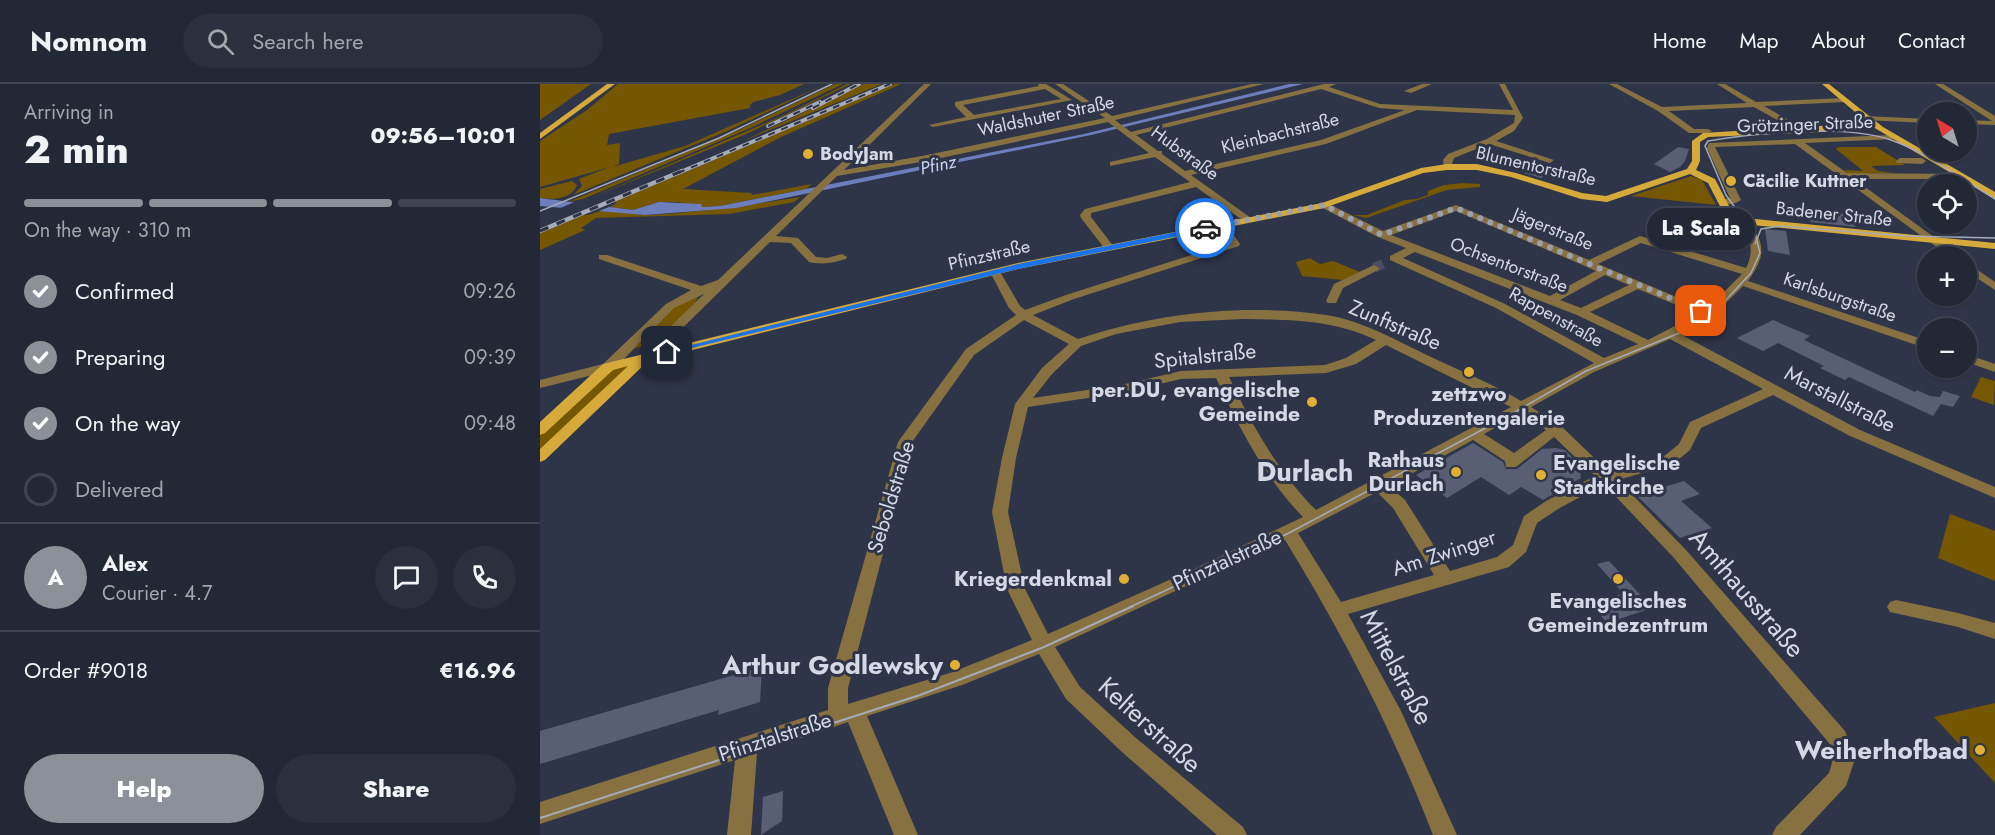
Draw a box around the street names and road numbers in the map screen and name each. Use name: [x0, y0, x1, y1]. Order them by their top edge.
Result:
street label: Waldshuter Straße: [975, 89, 1117, 143]
street label: Kleinbachstraße: [1218, 106, 1342, 160]
street label: Grötzinger Straße: [1737, 109, 1873, 139]
street label: Hubstraße: [1146, 119, 1224, 187]
street label: Blumentorstraße: [1473, 140, 1599, 192]
street label: Badener Straße: [1774, 195, 1894, 233]
street label: Jägerstraße: [1507, 200, 1597, 257]
street label: Ochsentorstraße: [1446, 231, 1572, 299]
street label: Pfinzstraße: [946, 233, 1032, 277]
street label: Karlsburgstraße: [1780, 265, 1900, 329]
street label: Rappenstraße: [1504, 280, 1608, 354]
street label: Zunftstraße: [1344, 292, 1446, 358]
street label: Spitalstraße: [1153, 336, 1258, 376]
street label: Marstallstraße: [1779, 358, 1901, 440]
street label: Seboldstraße: [860, 437, 922, 557]
street label: Amthausstraße: [1680, 520, 1814, 666]
street label: Pfinztalstraße: [1168, 522, 1287, 598]
street label: Am Zwinger: [1388, 522, 1501, 584]
street label: Mittelstraße: [1351, 602, 1443, 732]
street label: Kelterstraße: [1090, 668, 1210, 782]
street label: Pfinztalstraße: [715, 705, 835, 769]

